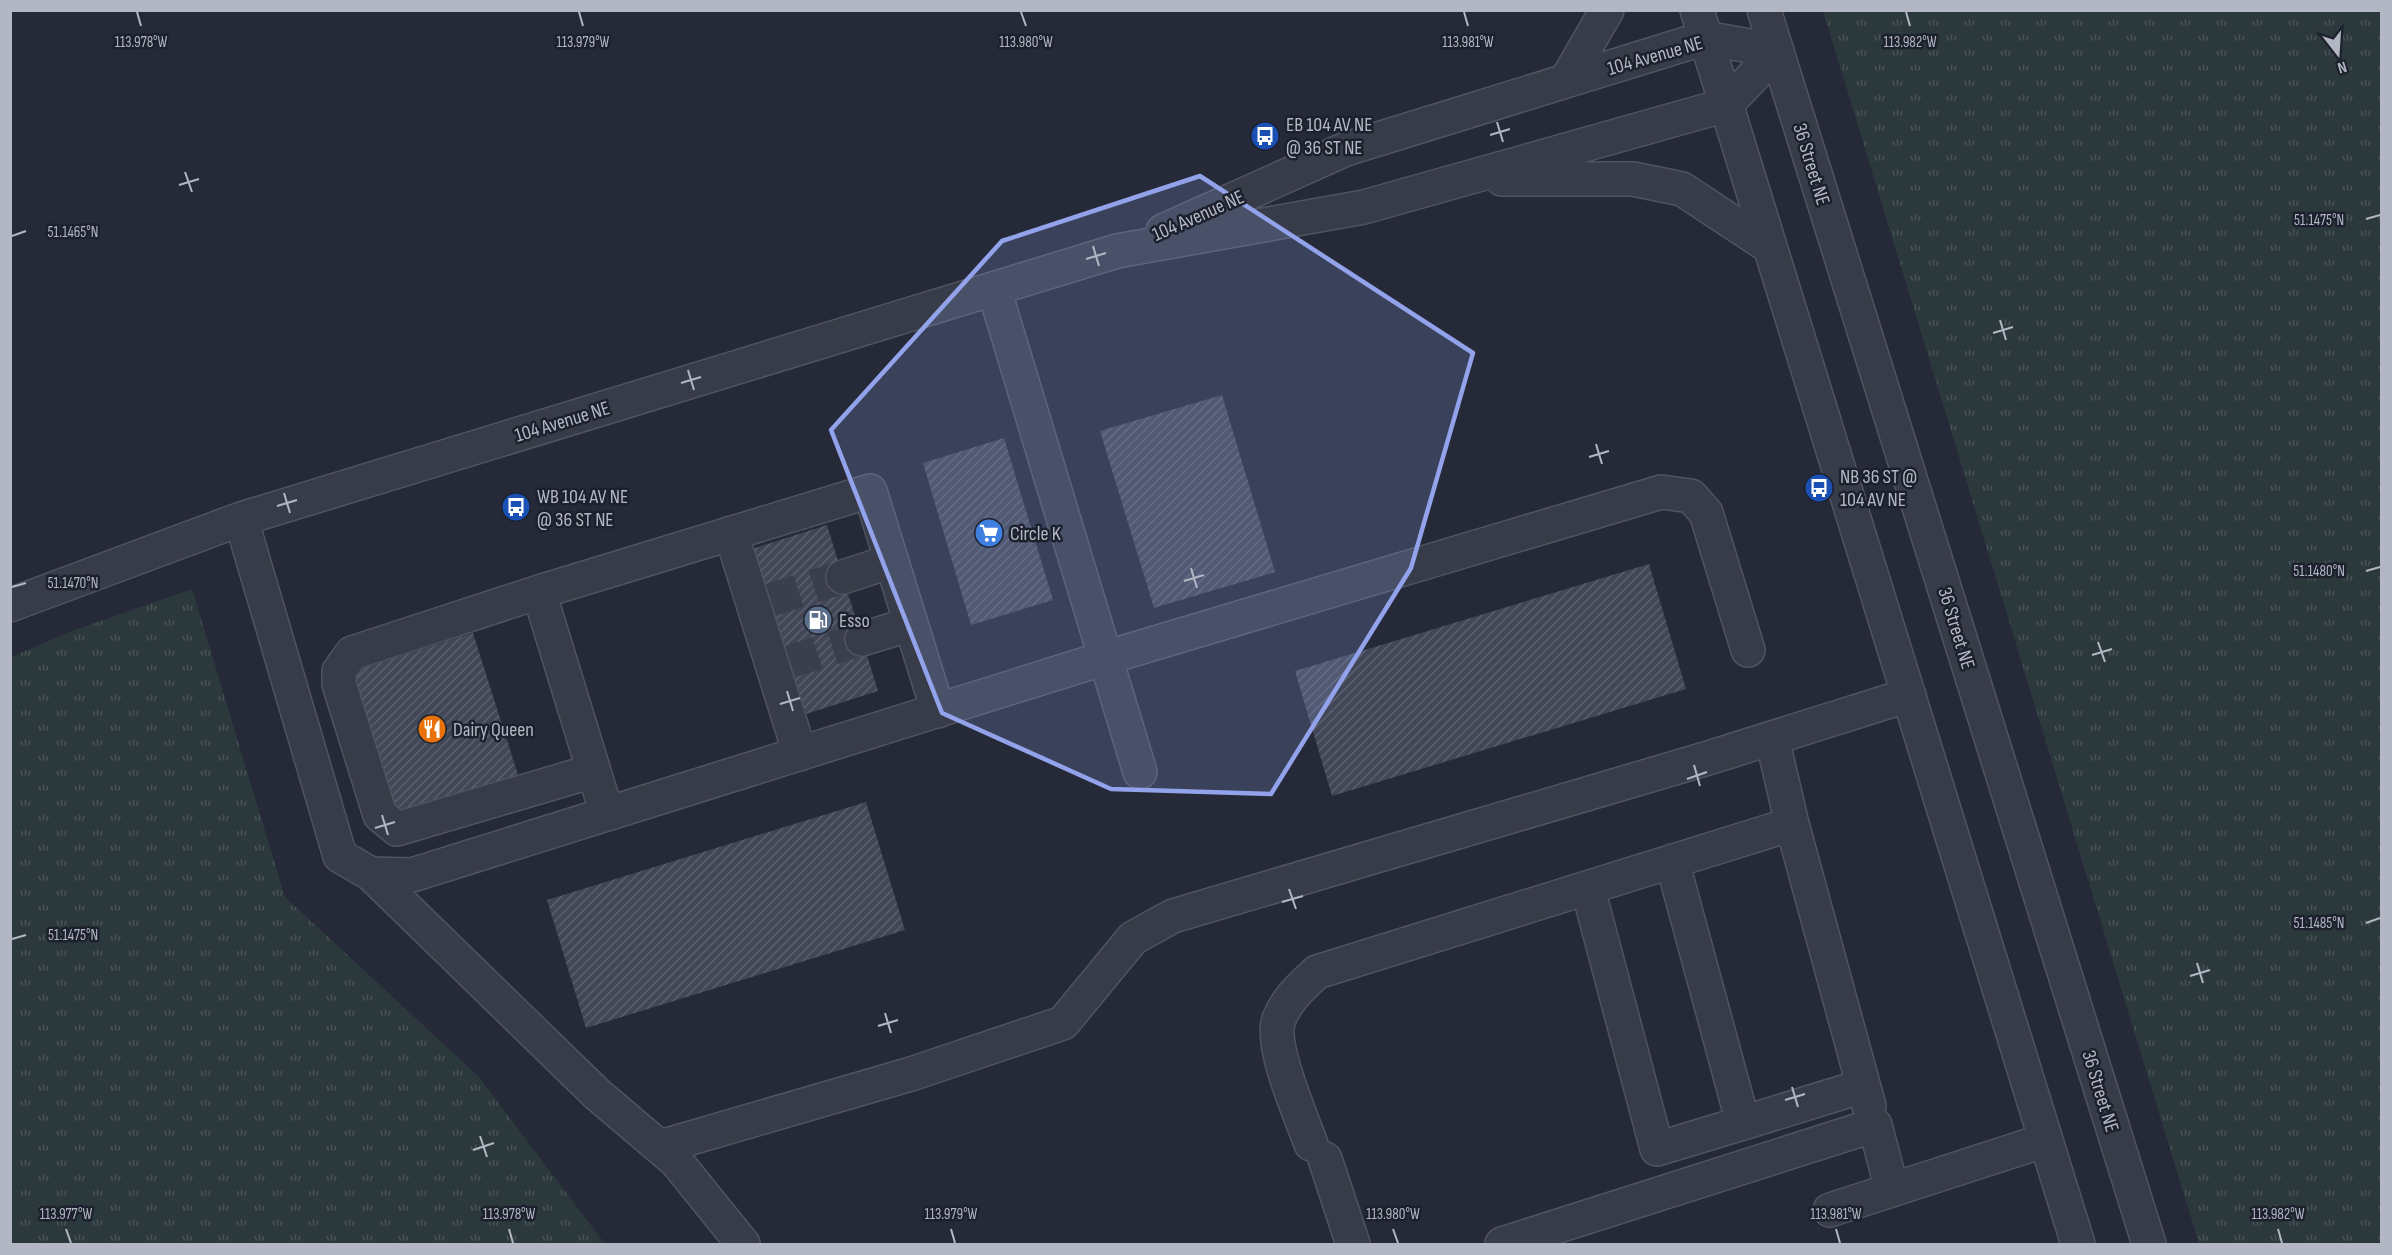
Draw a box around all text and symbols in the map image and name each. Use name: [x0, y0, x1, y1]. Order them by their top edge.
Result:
north arrow: [2308, 24, 2368, 84]
street label: 104 Avenue NE: [1605, 31, 1706, 81]
text: 113.978°W: [115, 33, 167, 52]
text: 113.979°W: [557, 33, 610, 52]
text: 113.980°W: [999, 33, 1053, 52]
text: 113.981°W: [1442, 33, 1494, 52]
text: 113.982°W: [1883, 33, 1937, 52]
text: N: [2335, 57, 2349, 77]
place label: EB 104 AV NE @ 36 ST NE: [1286, 113, 1372, 160]
bus stop icon: EB 104 AV NE @ 36 ST NE: [1249, 120, 1281, 152]
street label: 36 Street NE: [1787, 121, 1835, 208]
street label: 104 Avenue NE: [1149, 185, 1248, 247]
text: 51.1475°N: [2294, 211, 2344, 230]
text: 51.1465°N: [48, 223, 98, 242]
street label: 104 Avenue NE: [512, 396, 613, 448]
place label: NB 36 ST @ 104 AV NE: [1840, 465, 1917, 512]
bus stop icon: NB 36 ST @ 104 AV NE: [1803, 472, 1835, 504]
place label: WB 104 AV NE @ 36 ST NE: [537, 485, 628, 532]
bus stop icon: WB 104 AV NE @ 36 ST NE: [500, 491, 532, 523]
supermarket icon: Circle K: [973, 517, 1005, 549]
place label: Circle K: [1010, 522, 1061, 546]
text: 51.1480°N: [2293, 562, 2345, 581]
text: 51.1470°N: [48, 574, 98, 593]
street label: 36 Street NE: [1932, 585, 1980, 672]
fuel station icon: Esso: [802, 604, 834, 636]
place label: Esso: [839, 609, 870, 633]
restaurant icon: Dairy Queen: [416, 713, 448, 745]
place label: Dairy Queen: [453, 718, 534, 742]
text: 51.1485°N: [2294, 914, 2344, 933]
text: 51.1475°N: [48, 926, 98, 945]
street label: 36 Street NE: [2076, 1048, 2124, 1135]
text: 113.977°W: [40, 1205, 93, 1224]
text: 113.978°W: [483, 1205, 535, 1224]
text: 113.979°W: [925, 1205, 978, 1224]
text: 113.980°W: [1366, 1205, 1420, 1224]
text: 113.981°W: [1810, 1205, 1862, 1224]
text: 113.982°W: [2251, 1205, 2305, 1224]

